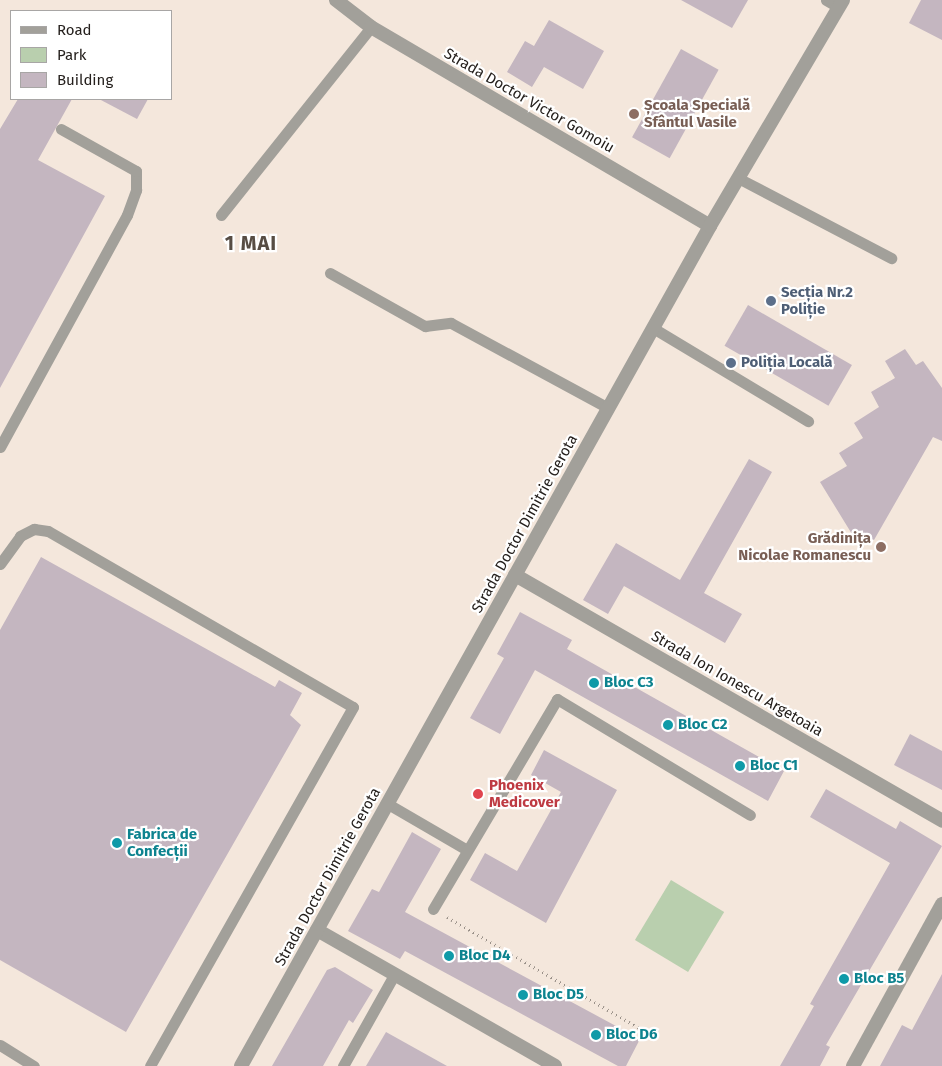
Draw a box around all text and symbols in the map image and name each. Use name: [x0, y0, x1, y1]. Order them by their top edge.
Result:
legend: [10, 10, 172, 100]
text: Road: [57, 21, 92, 39]
street label: Strada Doctor Victor Gomoiu: [441, 45, 617, 157]
text: Park: [57, 46, 87, 64]
text: Building: [57, 71, 113, 89]
place label: Școala Specială Sfântul Vasile: [644, 96, 750, 131]
marker: Școala Specială Sfântul Vasile: [628, 108, 640, 120]
district label: 1 MAI: [224, 231, 278, 255]
place label: Secția Nr.2 Poliție: [781, 283, 853, 318]
marker: Secția Nr.2 Poliție: [765, 295, 777, 307]
place label: Poliția Locală: [741, 354, 833, 372]
marker: Poliția Locală: [725, 357, 737, 369]
street label: Strada Doctor Dimitrie Gerota: [468, 432, 582, 616]
place label: Grădinița Nicolae Romanescu: [738, 529, 871, 564]
marker: Grădinița Nicolae Romanescu: [875, 541, 887, 553]
street label: Strada Ion Ionescu Argetoaia: [648, 627, 826, 741]
place label: Bloc C3: [604, 674, 654, 692]
marker: Bloc C3: [588, 677, 600, 689]
place label: Bloc C2: [678, 716, 728, 734]
marker: Bloc C2: [662, 719, 674, 731]
place label: Bloc C1: [750, 757, 798, 775]
marker: Bloc C1: [734, 760, 746, 772]
place label: Phoenix Medicover: [489, 776, 560, 811]
street label: Strada Doctor Dimitrie Gerota: [271, 785, 385, 969]
marker: Phoenix Medicover: [471, 787, 485, 801]
place label: Fabrica de Confecții: [127, 825, 197, 860]
marker: Fabrica de Confecții: [111, 837, 123, 849]
place label: Bloc D4: [459, 947, 510, 965]
marker: Bloc D4: [443, 950, 455, 962]
place label: Bloc B5: [854, 970, 904, 988]
marker: Bloc B5: [838, 973, 850, 985]
place label: Bloc D5: [533, 986, 584, 1004]
marker: Bloc D5: [517, 989, 529, 1001]
place label: Bloc D6: [606, 1026, 657, 1044]
marker: Bloc D6: [590, 1029, 602, 1041]

